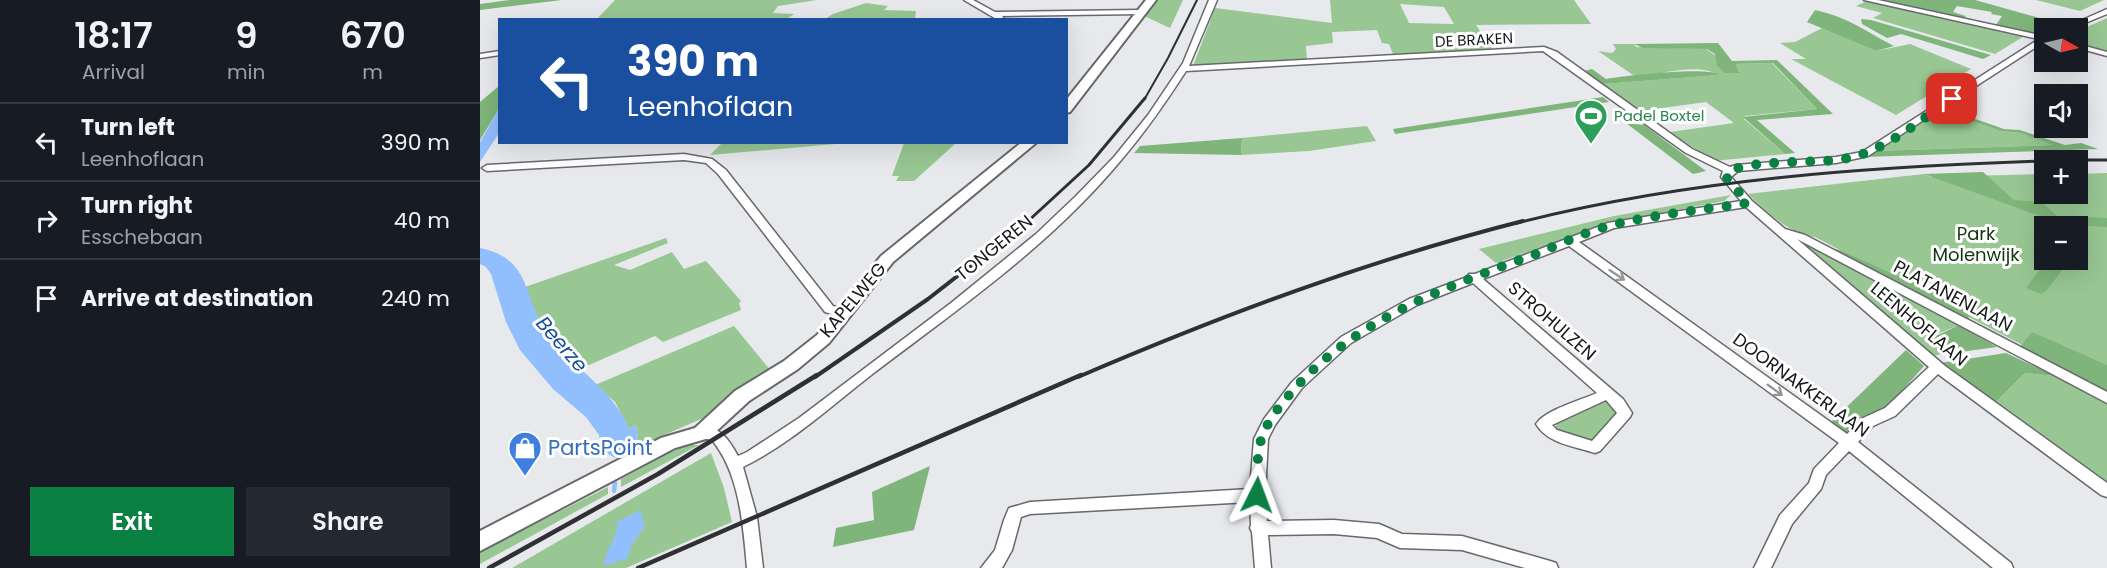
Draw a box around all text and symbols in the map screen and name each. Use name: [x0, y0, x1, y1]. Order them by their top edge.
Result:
text: 18:17: [74, 10, 153, 61]
text: 9: [235, 10, 257, 61]
text: 670: [340, 10, 406, 61]
north arrow: [2034, 18, 2088, 72]
map controls: [2034, 18, 2088, 270]
street label: DE BRAKEN: [1434, 27, 1513, 52]
text: 390 m: [627, 32, 759, 91]
icon: left: [528, 42, 606, 120]
text: Arrival: [82, 58, 145, 86]
text: min: [227, 58, 265, 86]
text: m: [362, 58, 383, 86]
pin: [1926, 73, 1977, 124]
icon: arrive: [1935, 82, 1968, 115]
button: sound: [2034, 84, 2088, 138]
text: Leenhoflaan: [627, 88, 793, 125]
sports icon: Padel Boxtel: [1573, 98, 1609, 145]
place label: Padel Boxtel: [1614, 105, 1704, 126]
text: Turn left: [81, 112, 175, 143]
icon: left: [30, 126, 63, 159]
text: 390 m: [381, 127, 450, 158]
text: Leenhoflaan: [81, 145, 204, 173]
button: +: [2034, 150, 2088, 204]
text: Turn right: [81, 190, 192, 221]
icon: right: [30, 204, 63, 237]
text: 40 m: [394, 205, 450, 236]
street label: TONGEREN: [950, 209, 1038, 286]
button: −: [2034, 216, 2088, 270]
park label: Park Molenwijk: [1932, 221, 2020, 267]
text: Esschebaan: [81, 223, 203, 251]
street label: PLATANENLAAN: [1889, 254, 2017, 337]
street label: KAPELWEG: [814, 257, 891, 343]
one-way arrow: [1609, 269, 1625, 281]
street label: STROHULZEN: [1503, 275, 1602, 366]
street label: LEENHOFLAAN: [1866, 276, 1973, 372]
icon: arrive: [30, 282, 63, 315]
text: Arrive at destination: [81, 283, 313, 314]
text: 240 m: [381, 283, 450, 314]
water label: Beerze: [530, 310, 594, 378]
street label: DOORNAKKERLAAN: [1728, 327, 1875, 443]
one-way arrow: [1766, 383, 1782, 396]
shop icon: PartsPoint: [507, 430, 543, 477]
place label: PartsPoint: [548, 433, 653, 462]
position arrow: [1225, 463, 1289, 527]
button: Exit: [30, 487, 234, 556]
button: Share: [246, 487, 450, 556]

